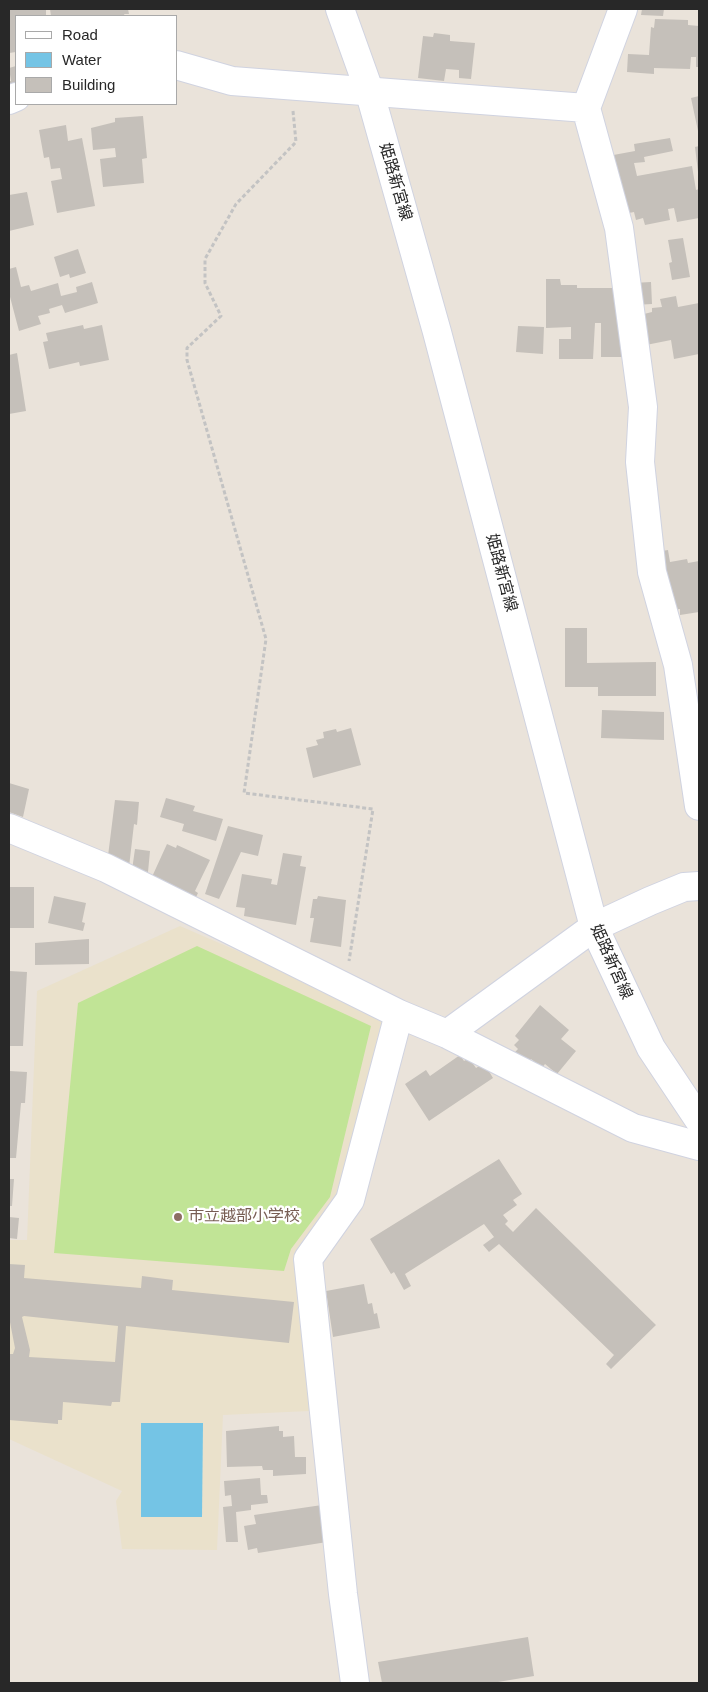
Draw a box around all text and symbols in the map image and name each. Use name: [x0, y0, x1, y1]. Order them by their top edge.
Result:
legend: [15, 15, 178, 105]
text: Road: [62, 26, 98, 43]
text: Water: [62, 51, 101, 68]
text: Building: [62, 76, 115, 93]
street label: 姫路新宮線: [375, 141, 415, 223]
street label: 姫路新宮線: [481, 532, 521, 614]
street label: 姫路新宮線: [586, 922, 636, 1002]
place label: 市立越部小学校: [188, 1207, 300, 1227]
marker: 市立越部小学校: [172, 1211, 184, 1223]

